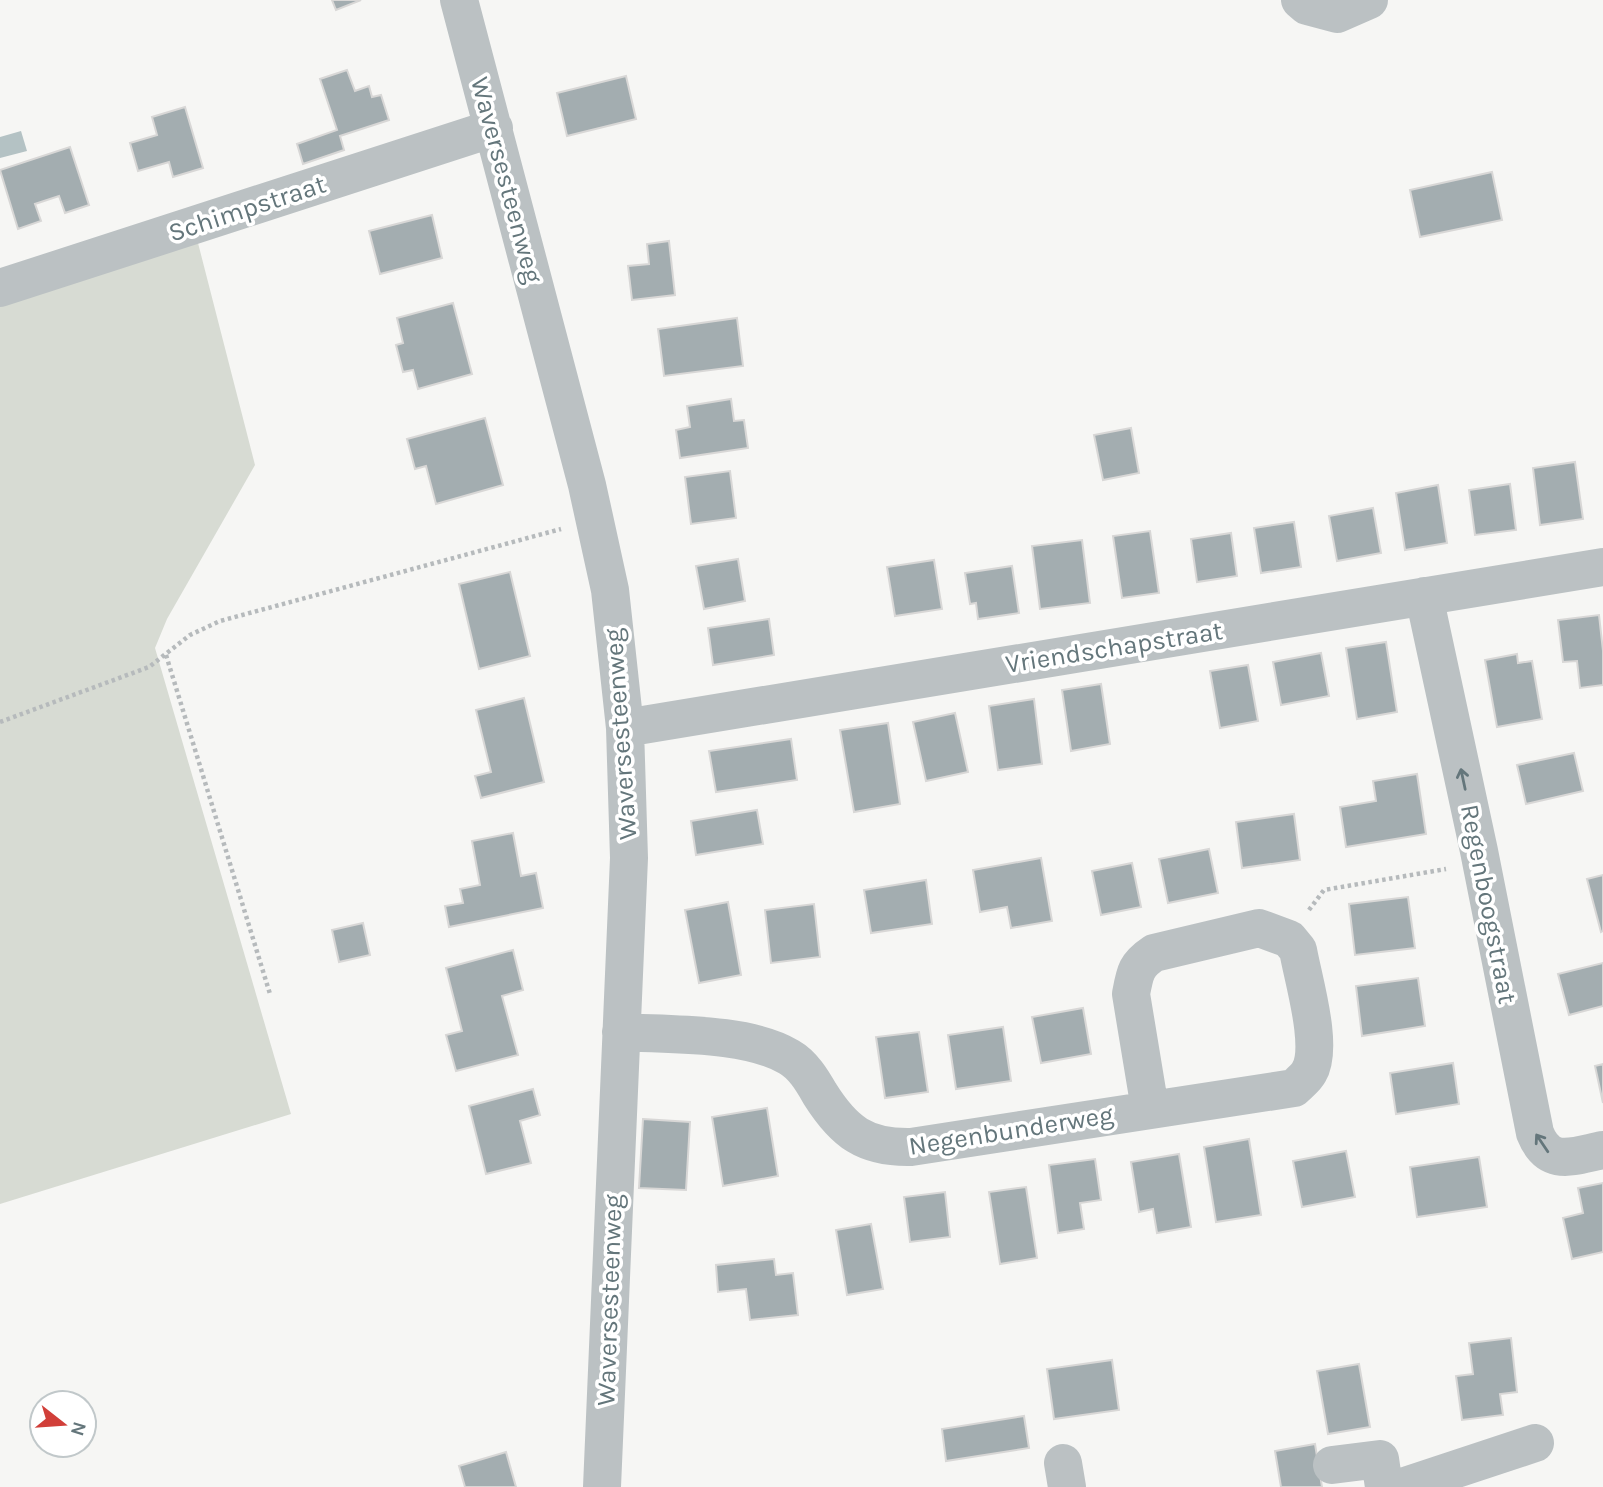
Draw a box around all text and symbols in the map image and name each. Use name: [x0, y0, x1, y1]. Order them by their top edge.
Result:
street label: Waversesteenweg: [464, 74, 549, 287]
street label: Schimpstraat: [165, 168, 330, 248]
street label: Vriendschapstraat: [1003, 615, 1225, 680]
street label: Waversesteenweg: [598, 627, 643, 841]
one-way arrow: [1456, 768, 1470, 791]
street label: Regenboogstraat: [1454, 802, 1523, 1007]
street label: Negenbunderweg: [907, 1099, 1116, 1162]
one-way arrow: [1535, 1134, 1550, 1153]
street label: Waversesteenweg: [590, 1193, 629, 1407]
north arrow: [28, 1389, 98, 1459]
text: N: [66, 1419, 91, 1438]

